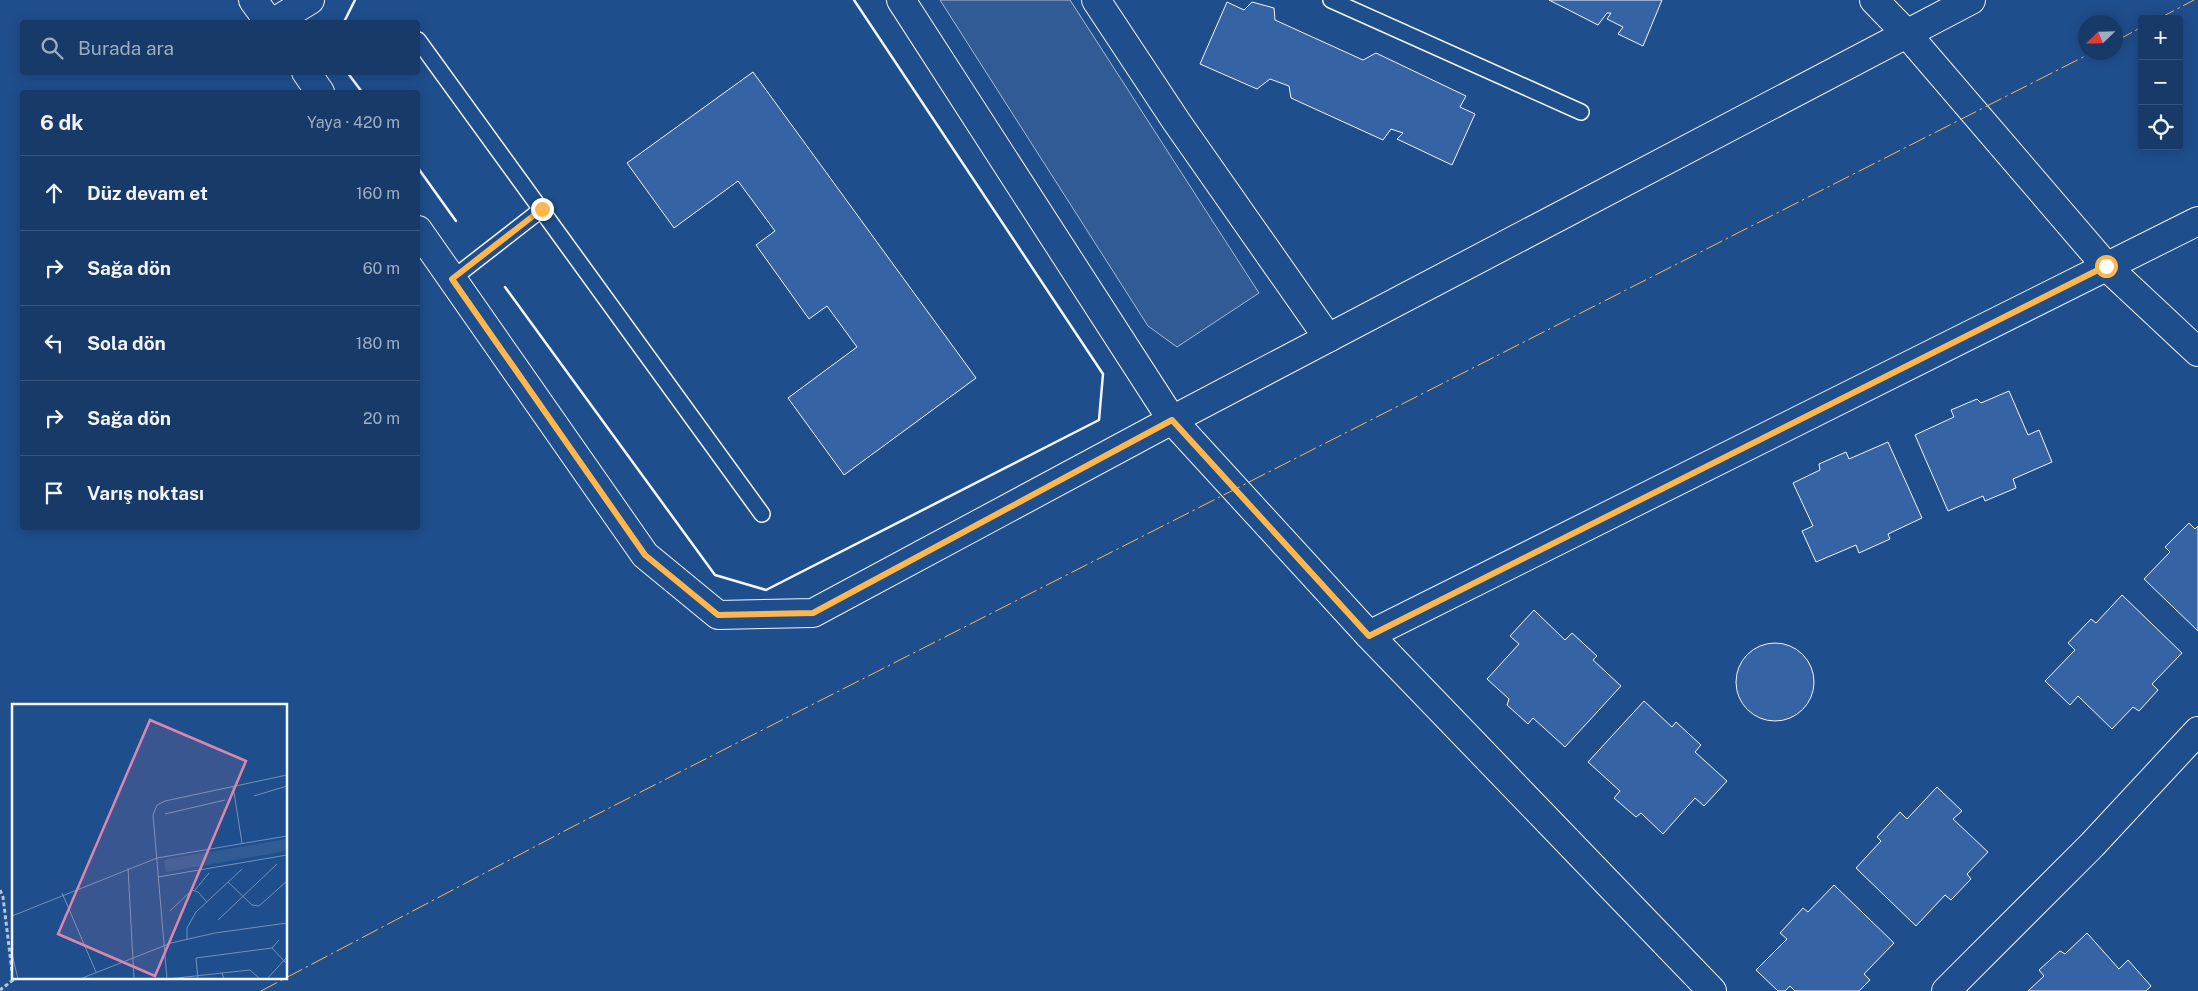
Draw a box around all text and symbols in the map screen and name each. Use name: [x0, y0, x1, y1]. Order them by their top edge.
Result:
north arrow: [2078, 15, 2123, 60]
map controls: [2138, 15, 2183, 150]
button: +: [2138, 15, 2183, 60]
search box: [20, 20, 420, 75]
icon: search: [38, 34, 66, 62]
text: Burada ara: [78, 37, 174, 59]
button: −: [2138, 60, 2183, 105]
button: locate: [2138, 105, 2183, 150]
text: 6 dk: [40, 110, 84, 135]
text: Yaya · 420 m: [307, 113, 400, 132]
icon: ahead: [40, 179, 68, 207]
text: Düz devam et: [87, 182, 208, 204]
text: 160 m: [356, 184, 400, 203]
route end: [531, 198, 554, 221]
icon: right: [40, 254, 68, 282]
route start: [2095, 255, 2118, 278]
text: Sağa dön: [87, 257, 171, 279]
text: 60 m: [363, 259, 400, 278]
icon: left: [40, 329, 68, 357]
text: Sola dön: [87, 332, 166, 354]
text: 180 m: [356, 334, 400, 353]
icon: right: [40, 404, 68, 432]
text: Sağa dön: [87, 407, 171, 429]
text: 20 m: [363, 409, 400, 428]
icon: arrive: [40, 479, 68, 507]
text: Varış noktası: [87, 482, 204, 504]
inset map: [12, 704, 288, 978]

